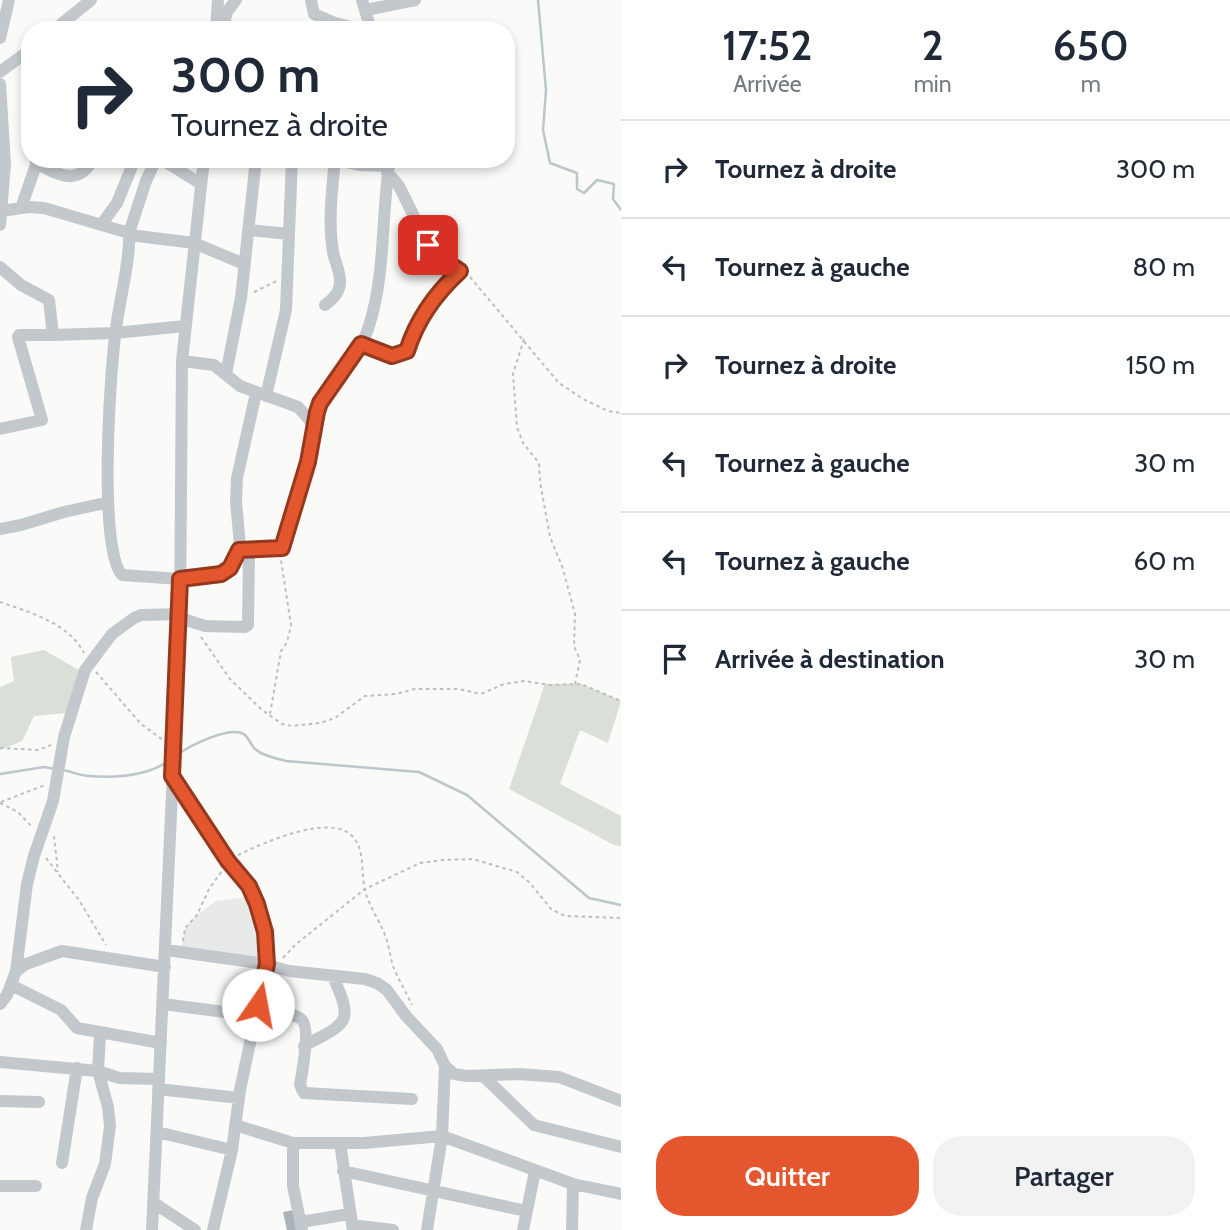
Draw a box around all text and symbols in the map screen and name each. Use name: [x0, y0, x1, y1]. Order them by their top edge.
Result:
text: 17:52: [722, 19, 812, 71]
text: 2: [922, 19, 944, 71]
text: 650: [1053, 19, 1129, 71]
text: 300 m: [171, 45, 320, 104]
icon: right: [56, 49, 147, 140]
text: Arrivée: [733, 70, 801, 98]
text: min: [914, 70, 952, 98]
text: m: [1081, 70, 1101, 98]
text: Tournez à droite: [171, 105, 388, 144]
icon: right: [656, 150, 694, 188]
text: Tournez à droite: [715, 153, 897, 185]
text: 300 m: [1116, 153, 1195, 185]
pin: [398, 215, 458, 275]
icon: arrive: [409, 226, 447, 264]
icon: left: [656, 248, 694, 286]
text: Tournez à gauche: [715, 251, 910, 283]
text: 80 m: [1132, 251, 1195, 283]
icon: right: [656, 346, 694, 384]
text: Tournez à droite: [715, 349, 897, 381]
text: 150 m: [1126, 349, 1195, 381]
icon: left: [656, 444, 694, 482]
text: Tournez à gauche: [715, 447, 910, 479]
text: 30 m: [1134, 447, 1195, 479]
icon: left: [656, 542, 694, 580]
text: Tournez à gauche: [715, 545, 910, 577]
text: 60 m: [1133, 545, 1195, 577]
icon: arrive: [656, 640, 694, 678]
text: Arrivée à destination: [715, 643, 945, 675]
text: 30 m: [1134, 643, 1195, 675]
position arrow: [221, 968, 295, 1042]
button: Quitter: [656, 1136, 919, 1216]
button: Partager: [933, 1136, 1195, 1216]

